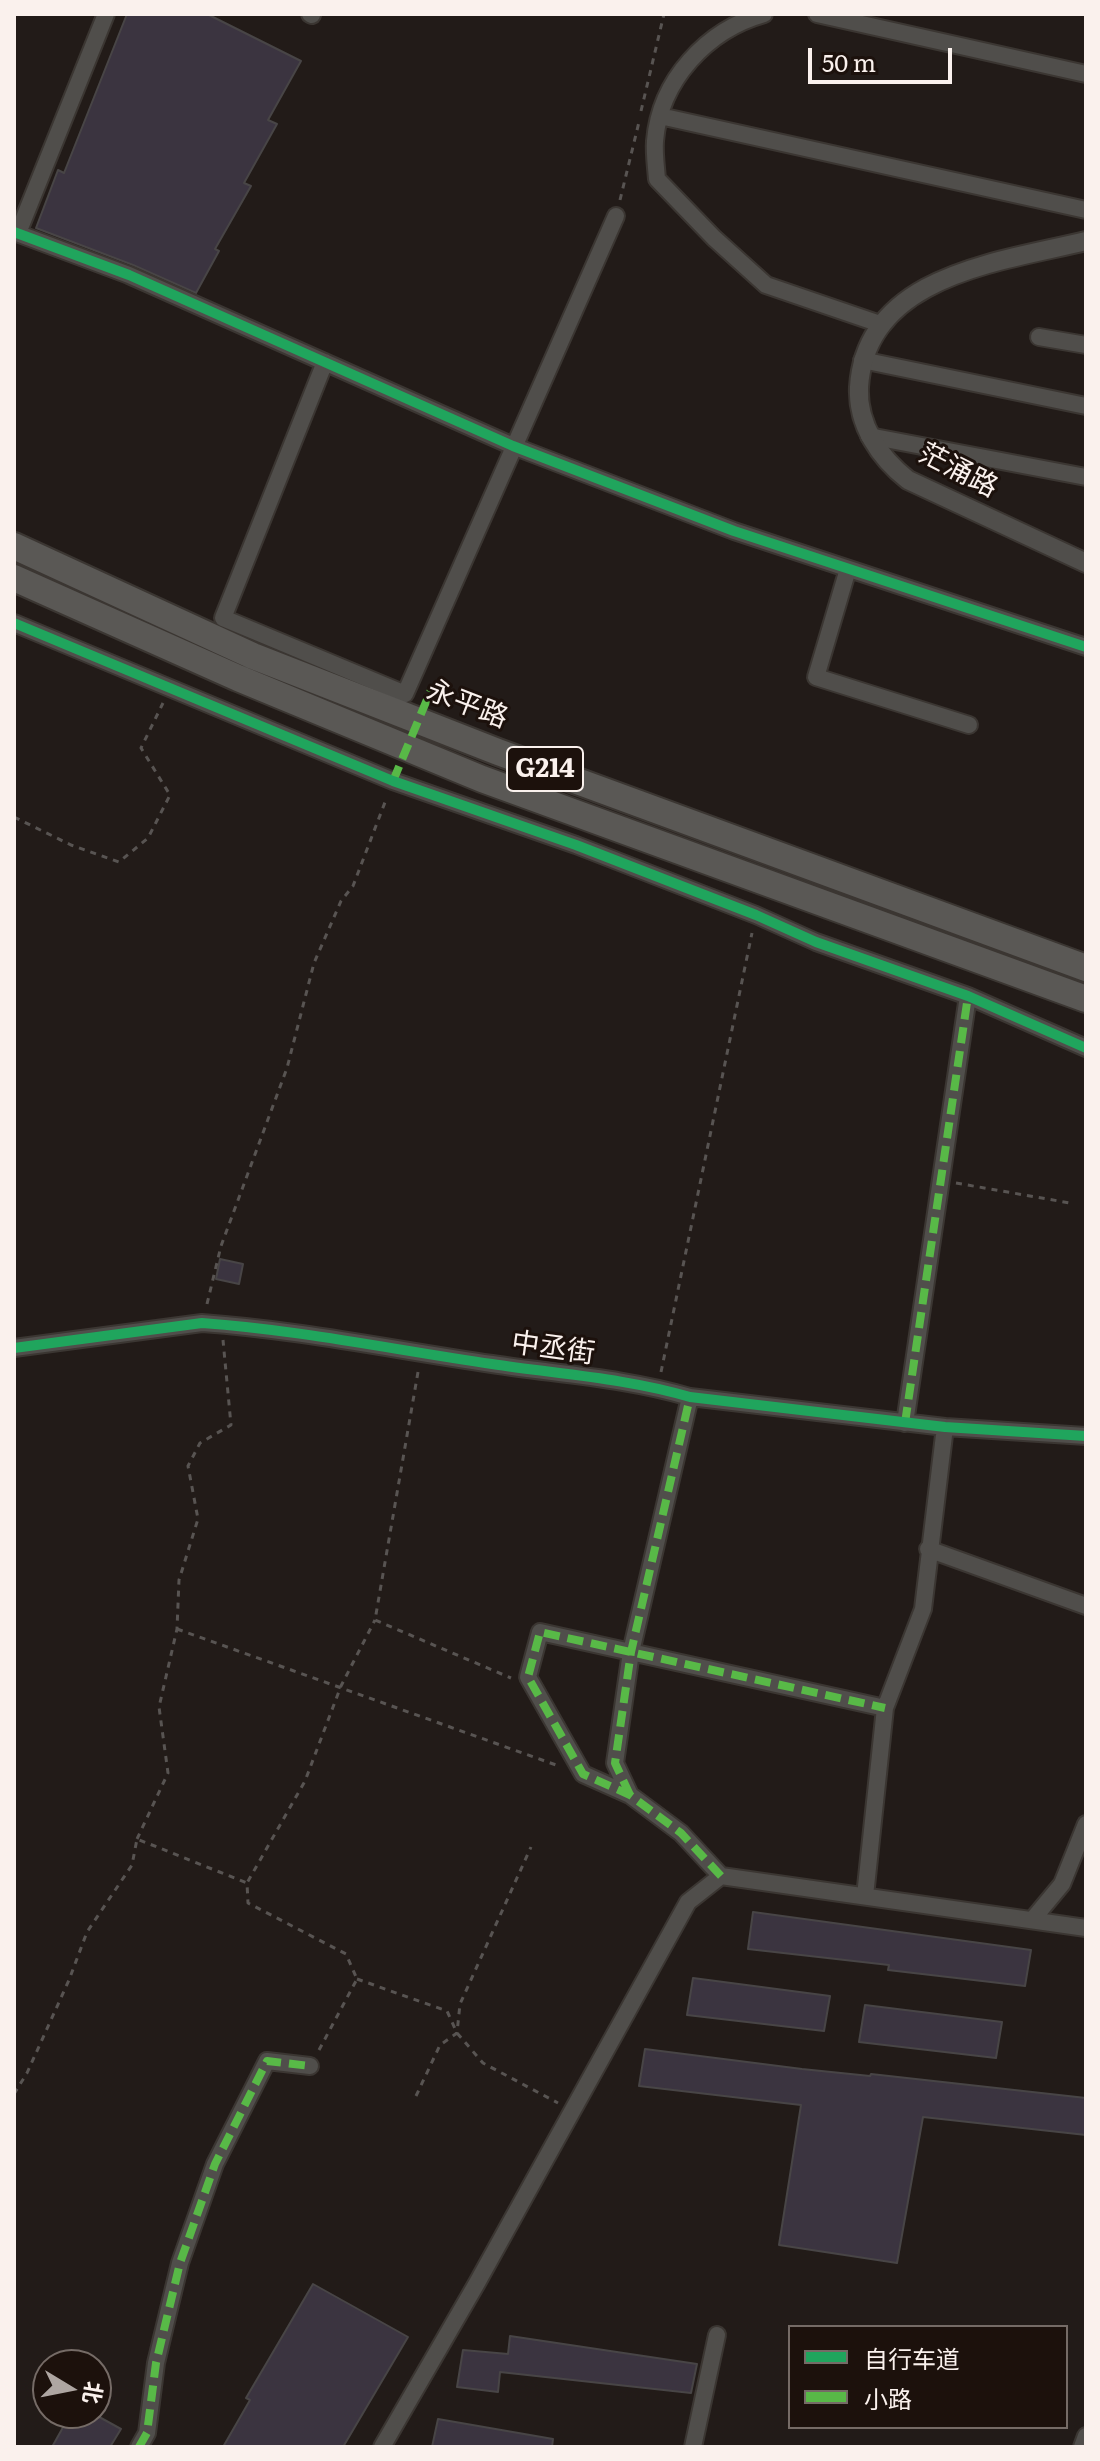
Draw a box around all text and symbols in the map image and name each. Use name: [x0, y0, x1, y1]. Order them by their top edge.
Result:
scale bar: [812, 32, 956, 82]
text: 50 m: [822, 44, 876, 79]
street label: 茫涌路: [913, 437, 1003, 505]
street label: 永平路: [422, 674, 512, 736]
road number: G214: [507, 747, 583, 791]
street label: 中丞街: [509, 1327, 597, 1371]
legend: [788, 2325, 1068, 2429]
text: 自行车道: [864, 2340, 960, 2375]
north arrow: [32, 2349, 112, 2429]
text: 北: [76, 2379, 112, 2407]
text: 小路: [864, 2380, 912, 2415]

